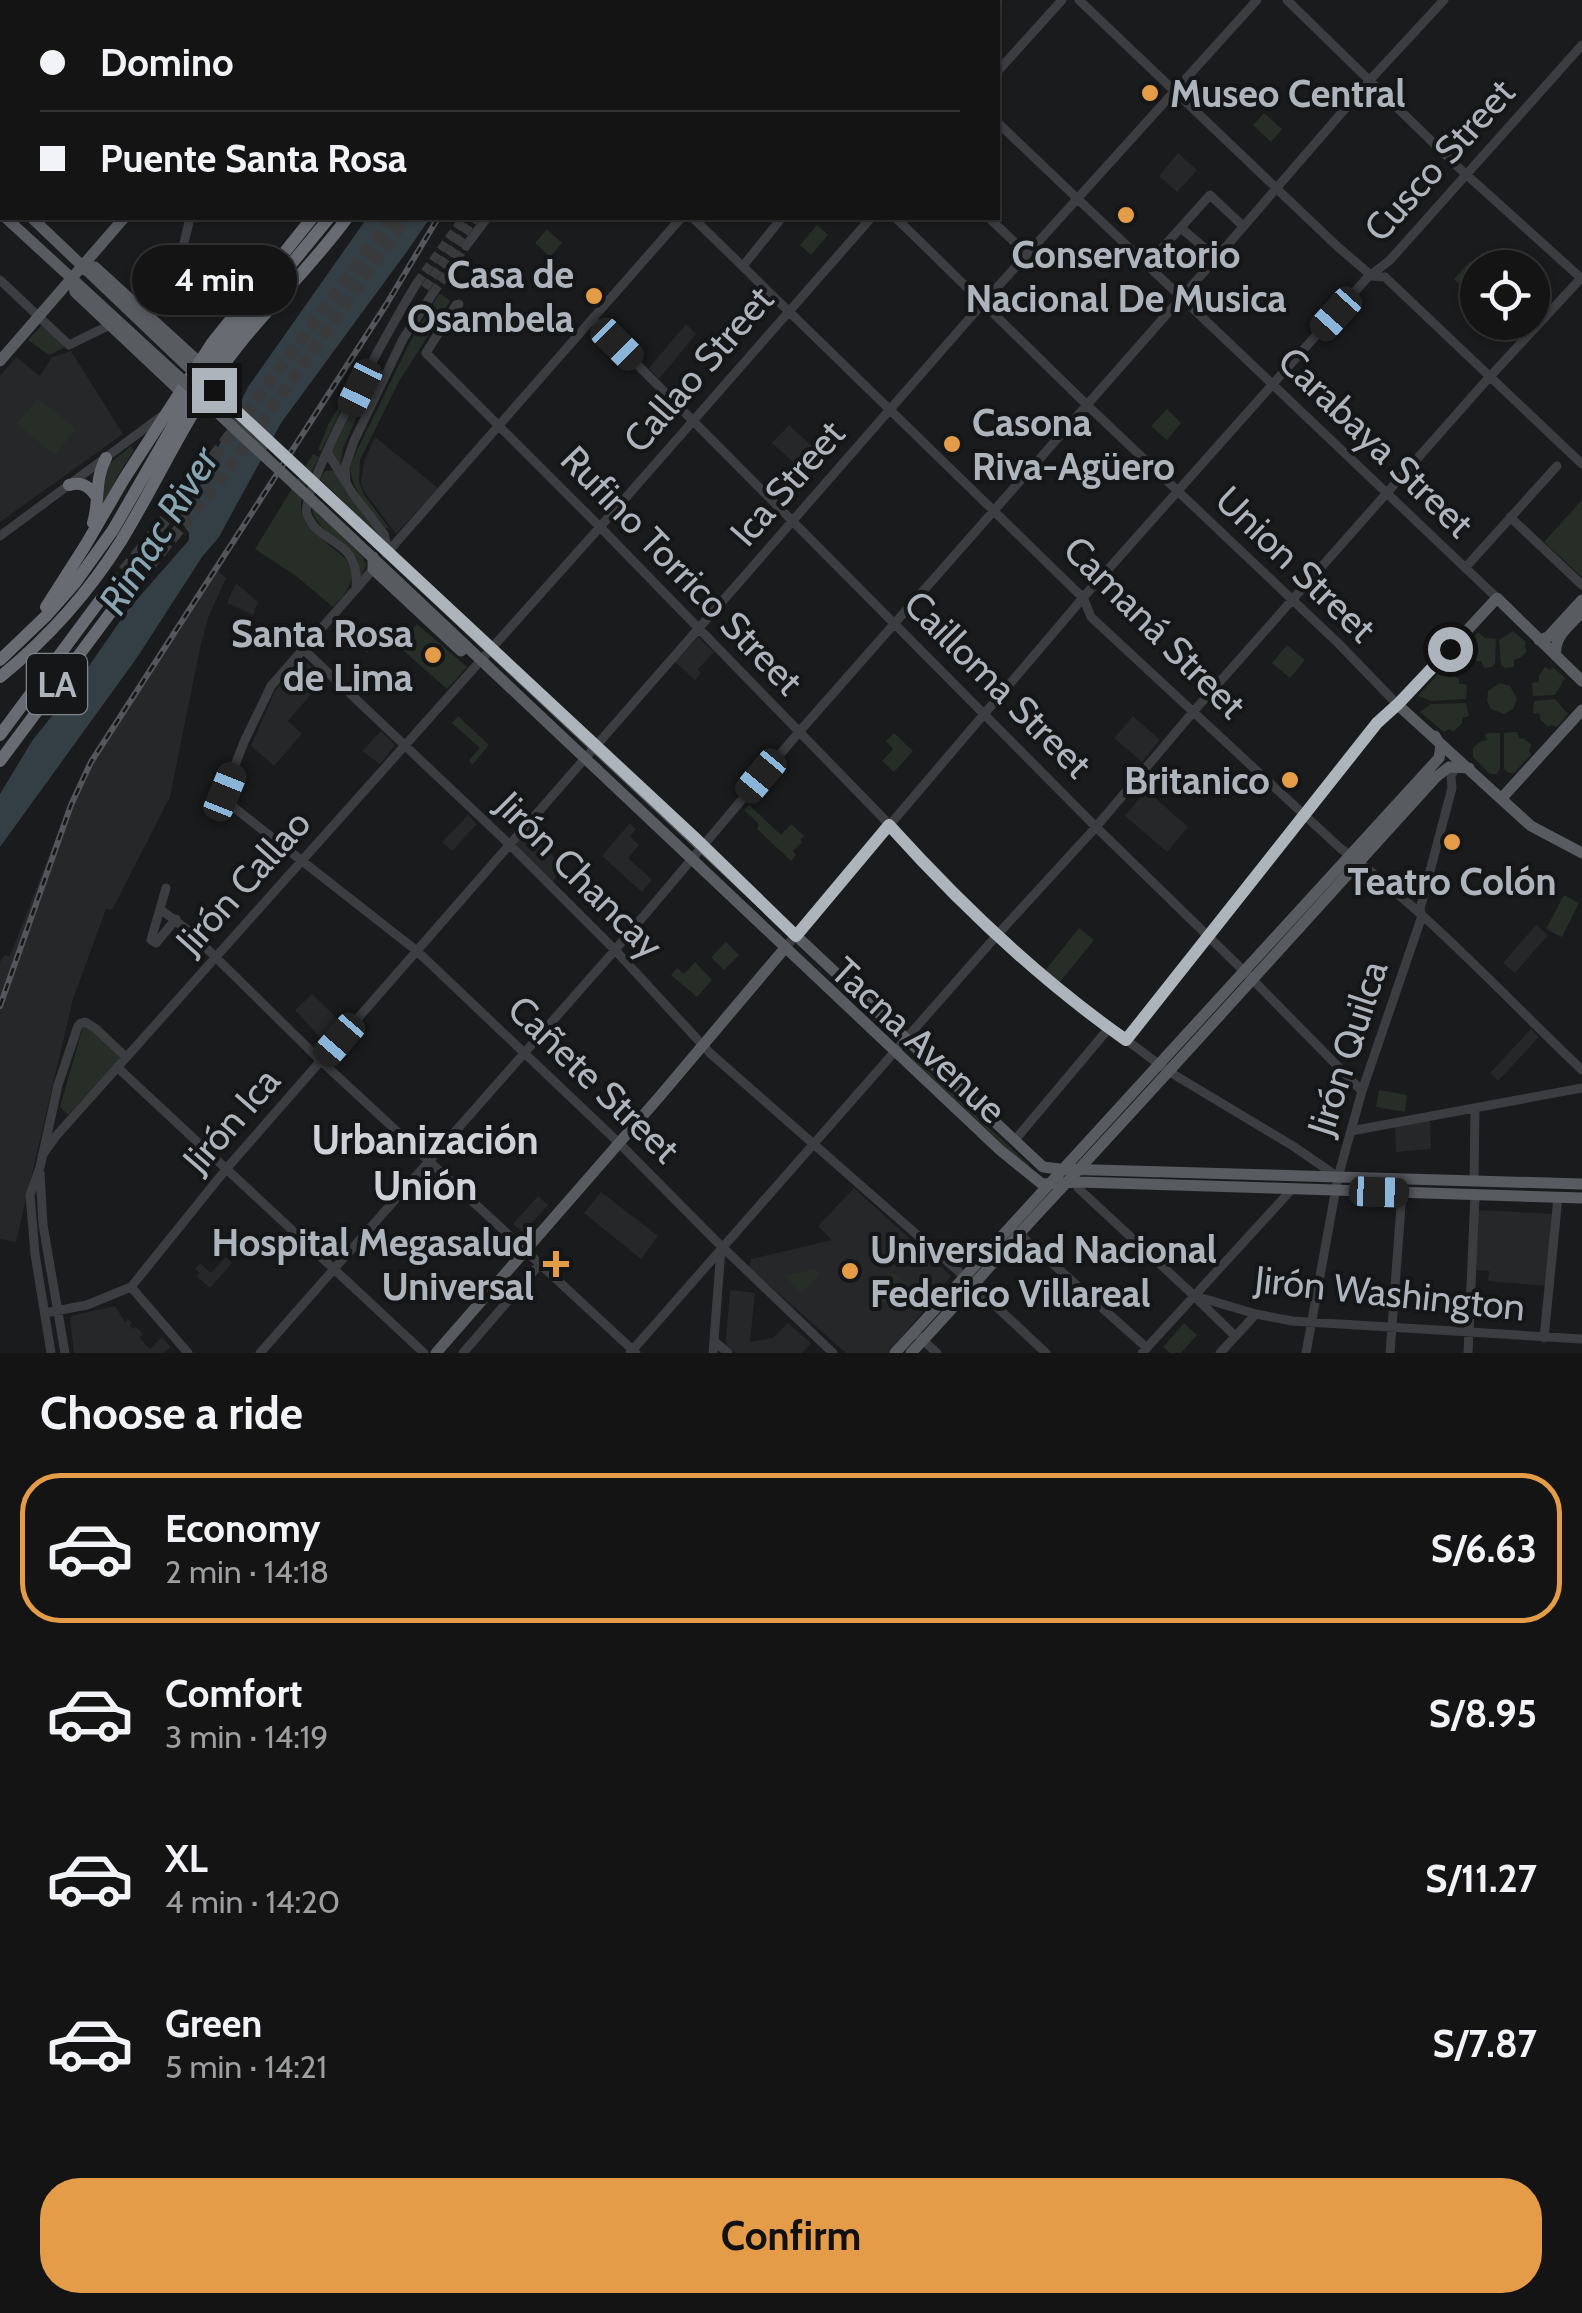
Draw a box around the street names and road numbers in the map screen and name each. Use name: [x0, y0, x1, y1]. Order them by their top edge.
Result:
street label: Cusco Street: [1354, 69, 1524, 251]
street label: Callao Street: [613, 276, 783, 462]
street label: Carabaya Street: [1268, 337, 1484, 547]
street label: Ica Street: [720, 411, 854, 555]
street label: Rufino Torrico Street: [551, 436, 813, 704]
street label: Union Street: [1206, 476, 1386, 652]
street label: Camaná Street: [1054, 526, 1256, 728]
street label: Cailloma Street: [894, 580, 1102, 788]
road number: LA: [27, 654, 87, 714]
street label: Jirón Chancay: [486, 781, 673, 968]
street label: Jirón Callao: [165, 800, 320, 965]
street label: Tacna Avenue: [822, 947, 1016, 1133]
street label: Jirón Quilca: [1296, 955, 1397, 1142]
street label: Cañete Street: [498, 985, 690, 1173]
street label: Jirón Ica: [172, 1058, 289, 1183]
street label: Jirón Washington: [1251, 1255, 1528, 1331]

